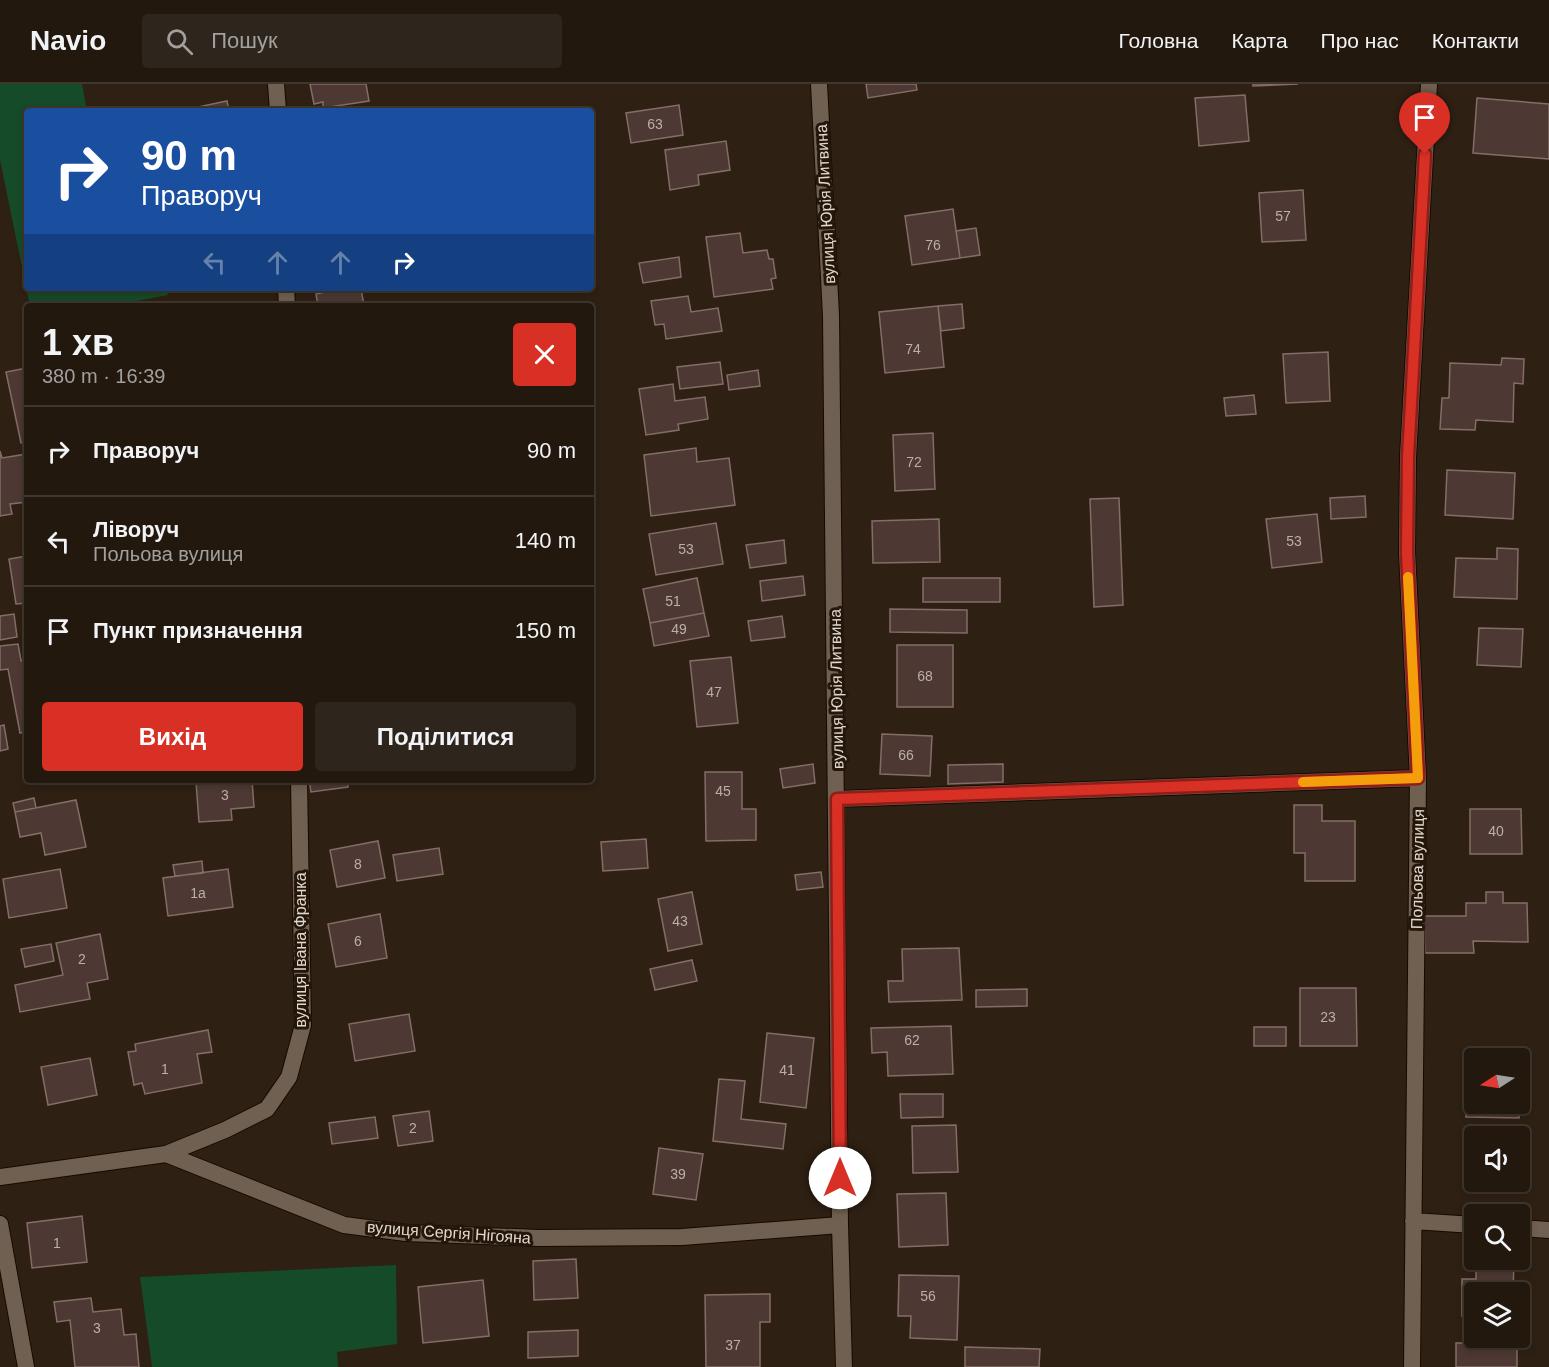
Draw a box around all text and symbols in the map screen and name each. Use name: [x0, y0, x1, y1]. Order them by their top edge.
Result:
search box: [142, 14, 562, 68]
text: Navio: [30, 25, 106, 56]
icon: search: [163, 25, 196, 58]
text: Пошук: [211, 28, 278, 53]
text: Головна: [1119, 29, 1198, 52]
text: Карта: [1231, 29, 1288, 52]
text: Про нас: [1321, 29, 1399, 52]
text: Контакти: [1432, 29, 1519, 52]
pin: [1399, 92, 1450, 154]
icon: arrive: [1408, 101, 1441, 134]
house number: 63: [647, 116, 663, 132]
street label: вулиця Юрія Литвина: [813, 124, 838, 284]
icon: right: [42, 132, 120, 210]
text: 90 m: [141, 132, 237, 179]
text: Праворуч: [141, 181, 262, 211]
house number: 57: [1275, 208, 1291, 224]
house number: 76: [925, 237, 941, 253]
icon: left: [198, 246, 231, 279]
icon: ahead: [261, 246, 294, 279]
icon: ahead: [324, 246, 357, 279]
icon: right: [387, 246, 420, 279]
text: 1 хв: [42, 322, 114, 363]
button: close: [513, 323, 576, 386]
house number: 74: [905, 341, 921, 357]
text: 380 m · 16:39: [42, 365, 165, 387]
icon: right: [42, 435, 75, 468]
text: Праворуч: [93, 438, 199, 463]
text: 90 m: [527, 438, 576, 463]
house number: 72: [906, 454, 922, 470]
text: Ліворуч: [93, 517, 179, 542]
icon: left: [42, 525, 75, 558]
text: 140 m: [515, 528, 576, 553]
house number: 53: [1286, 533, 1302, 549]
house number: 53: [678, 541, 694, 557]
text: Польова вулиця: [93, 543, 243, 565]
house number: 51: [665, 593, 681, 609]
street label: вулиця Юрія Литвина: [827, 609, 846, 769]
icon: arrive: [42, 615, 75, 648]
text: Пункт призначення: [93, 618, 303, 643]
text: 150 m: [515, 618, 576, 643]
house number: 49: [671, 621, 687, 637]
house number: 68: [917, 668, 933, 684]
house number: 47: [706, 684, 722, 700]
button: Вихід: [42, 702, 303, 771]
button: Поділитися: [315, 702, 576, 771]
house number: 66: [898, 747, 914, 763]
house number: 45: [715, 783, 731, 799]
house number: 3: [221, 787, 229, 803]
street label: Польова вулиця: [1408, 809, 1427, 929]
house number: 40: [1488, 823, 1504, 839]
house number: 8: [354, 856, 362, 872]
street label: вулиця Івана Франка: [292, 872, 309, 1028]
house number: 1а: [190, 885, 206, 901]
house number: 43: [672, 913, 688, 929]
house number: 6: [354, 933, 362, 949]
house number: 2: [78, 951, 86, 967]
house number: 23: [1320, 1009, 1336, 1025]
house number: 62: [904, 1032, 920, 1048]
north arrow: [1464, 1048, 1530, 1114]
map controls: [1464, 1048, 1530, 1348]
house number: 1: [161, 1061, 169, 1077]
house number: 41: [779, 1062, 795, 1078]
house number: 2: [409, 1120, 417, 1136]
button: sound: [1464, 1126, 1530, 1192]
position arrow: [808, 1146, 872, 1210]
house number: 39: [670, 1166, 686, 1182]
button: search: [1464, 1204, 1530, 1270]
street label: вулиця Сергія Нігояна: [367, 1218, 531, 1247]
house number: 1: [53, 1235, 61, 1251]
button: layers: [1464, 1282, 1530, 1348]
house number: 56: [920, 1288, 936, 1304]
house number: 3: [93, 1320, 101, 1336]
house number: 37: [725, 1337, 741, 1353]

